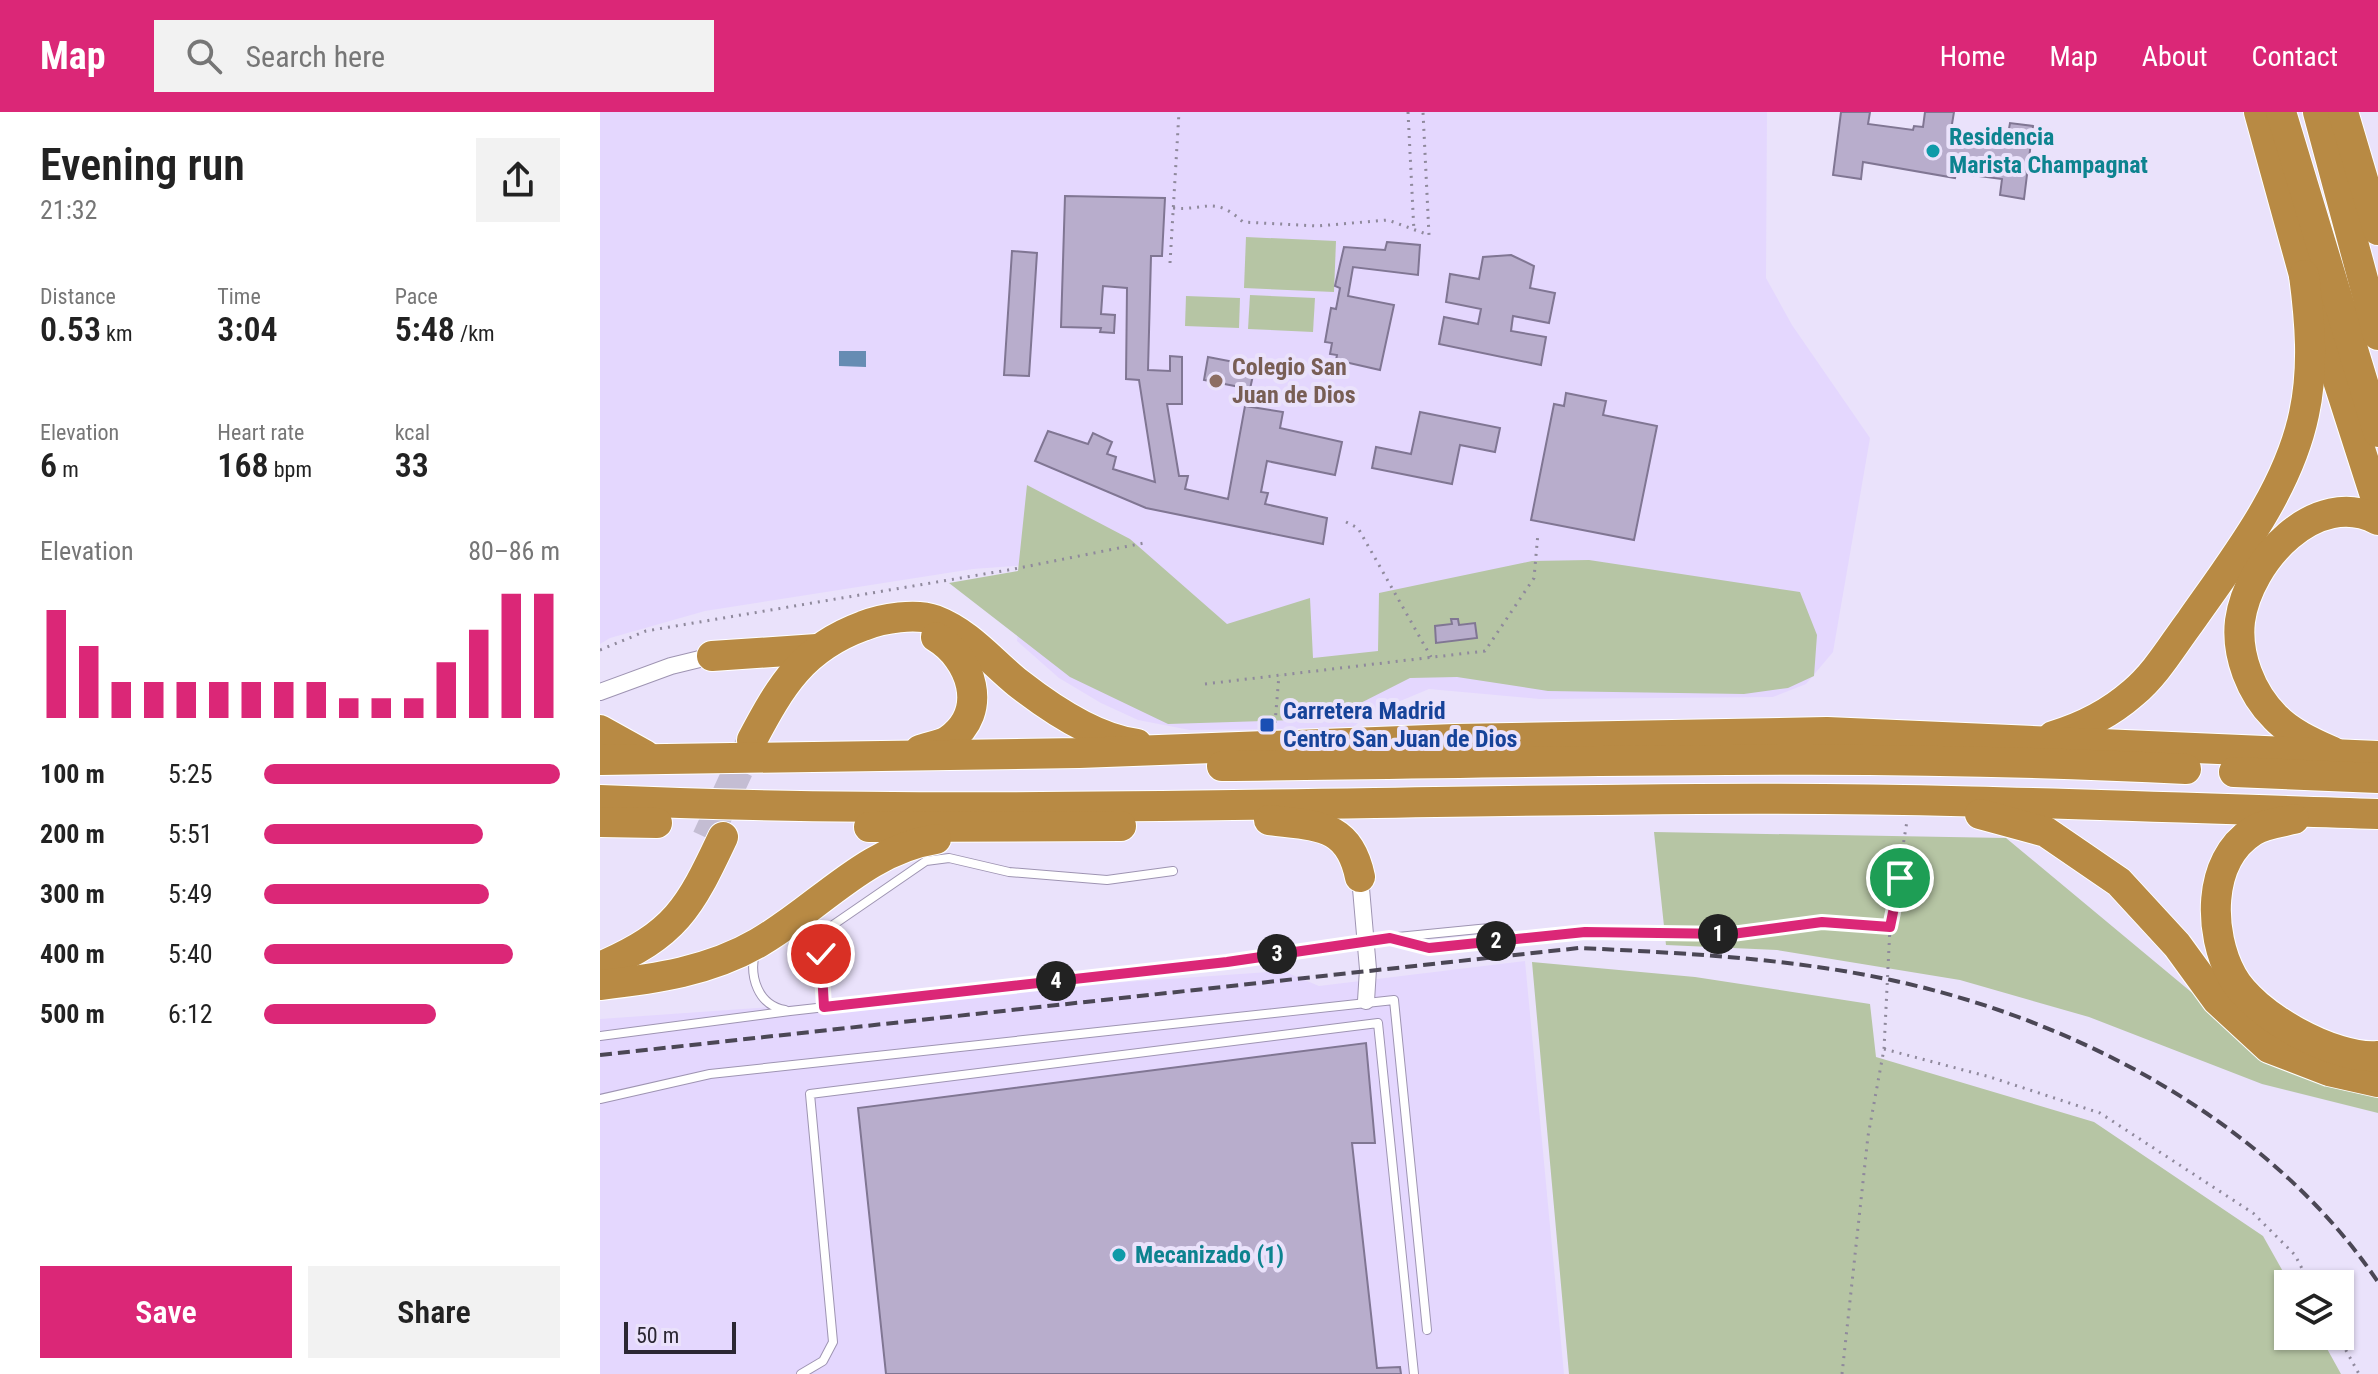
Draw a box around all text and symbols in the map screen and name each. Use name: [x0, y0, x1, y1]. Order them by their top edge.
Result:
search box: [154, 20, 714, 92]
text: Map: [40, 34, 106, 78]
icon: search: [182, 34, 226, 78]
text: Search here: [246, 39, 385, 74]
text: Home: [1940, 40, 2005, 73]
text: Map: [2049, 40, 2098, 73]
text: About: [2142, 40, 2208, 73]
text: Contact: [2252, 40, 2338, 73]
place label: Residencia Marista Champagnat: [1949, 123, 2148, 179]
button: share: [476, 138, 560, 222]
text: Evening run: [40, 139, 245, 191]
marker: Residencia Marista Champagnat: [1924, 142, 1942, 160]
text: 21:32: [40, 195, 97, 225]
text: Distance: [40, 284, 116, 309]
text: Time: [217, 284, 261, 309]
text: Pace: [395, 284, 438, 309]
text: 0.53: [40, 309, 101, 349]
text: 3:04: [217, 309, 278, 349]
text: 5:48: [395, 309, 455, 349]
text: km: [101, 321, 133, 346]
text: /km: [455, 321, 495, 346]
place label: Colegio San Juan de Dios: [1232, 353, 1356, 409]
marker: Colegio San Juan de Dios: [1207, 372, 1225, 390]
text: Elevation: [40, 420, 119, 445]
text: Heart rate: [217, 420, 304, 445]
text: kcal: [395, 420, 430, 445]
text: 6: [40, 445, 57, 485]
text: 168: [217, 445, 269, 485]
text: 33: [395, 445, 429, 485]
text: m: [57, 457, 79, 482]
text: bpm: [269, 457, 312, 482]
text: Elevation: [40, 536, 134, 566]
text: 80–86 m: [468, 536, 560, 566]
place label: Carretera Madrid Centro San Juan de Dios: [1283, 697, 1518, 753]
marker: Carretera Madrid Centro San Juan de Dios: [1258, 716, 1276, 734]
text: 100 m: [40, 759, 105, 789]
text: 5:25: [168, 759, 213, 789]
text: 200 m: [40, 819, 105, 849]
text: 5:51: [168, 819, 213, 849]
pin: [1866, 844, 1934, 912]
icon: arrive: [1878, 856, 1922, 900]
text: 300 m: [40, 879, 105, 909]
text: 5:49: [168, 879, 213, 909]
pin: 1: [1698, 914, 1738, 954]
pin: [787, 920, 855, 988]
pin: 2: [1476, 921, 1516, 961]
text: 1: [1712, 921, 1724, 946]
text: 2: [1490, 928, 1502, 953]
icon: check: [799, 932, 843, 976]
pin: 3: [1257, 934, 1297, 974]
text: 400 m: [40, 939, 105, 969]
text: 5:40: [168, 939, 213, 969]
text: 3: [1271, 941, 1283, 966]
pin: 4: [1036, 961, 1076, 1001]
text: 4: [1050, 968, 1062, 993]
text: 500 m: [40, 999, 105, 1029]
text: 6:12: [168, 999, 213, 1029]
place label: Mecanizado (1): [1135, 1241, 1284, 1269]
marker: Mecanizado (1): [1110, 1246, 1128, 1264]
button: Save: [40, 1266, 292, 1358]
button: Share: [308, 1266, 560, 1358]
map controls: [2274, 1270, 2354, 1350]
button: layers: [2274, 1270, 2354, 1350]
scale bar: [624, 1318, 736, 1354]
text: 50 m: [636, 1323, 679, 1348]

